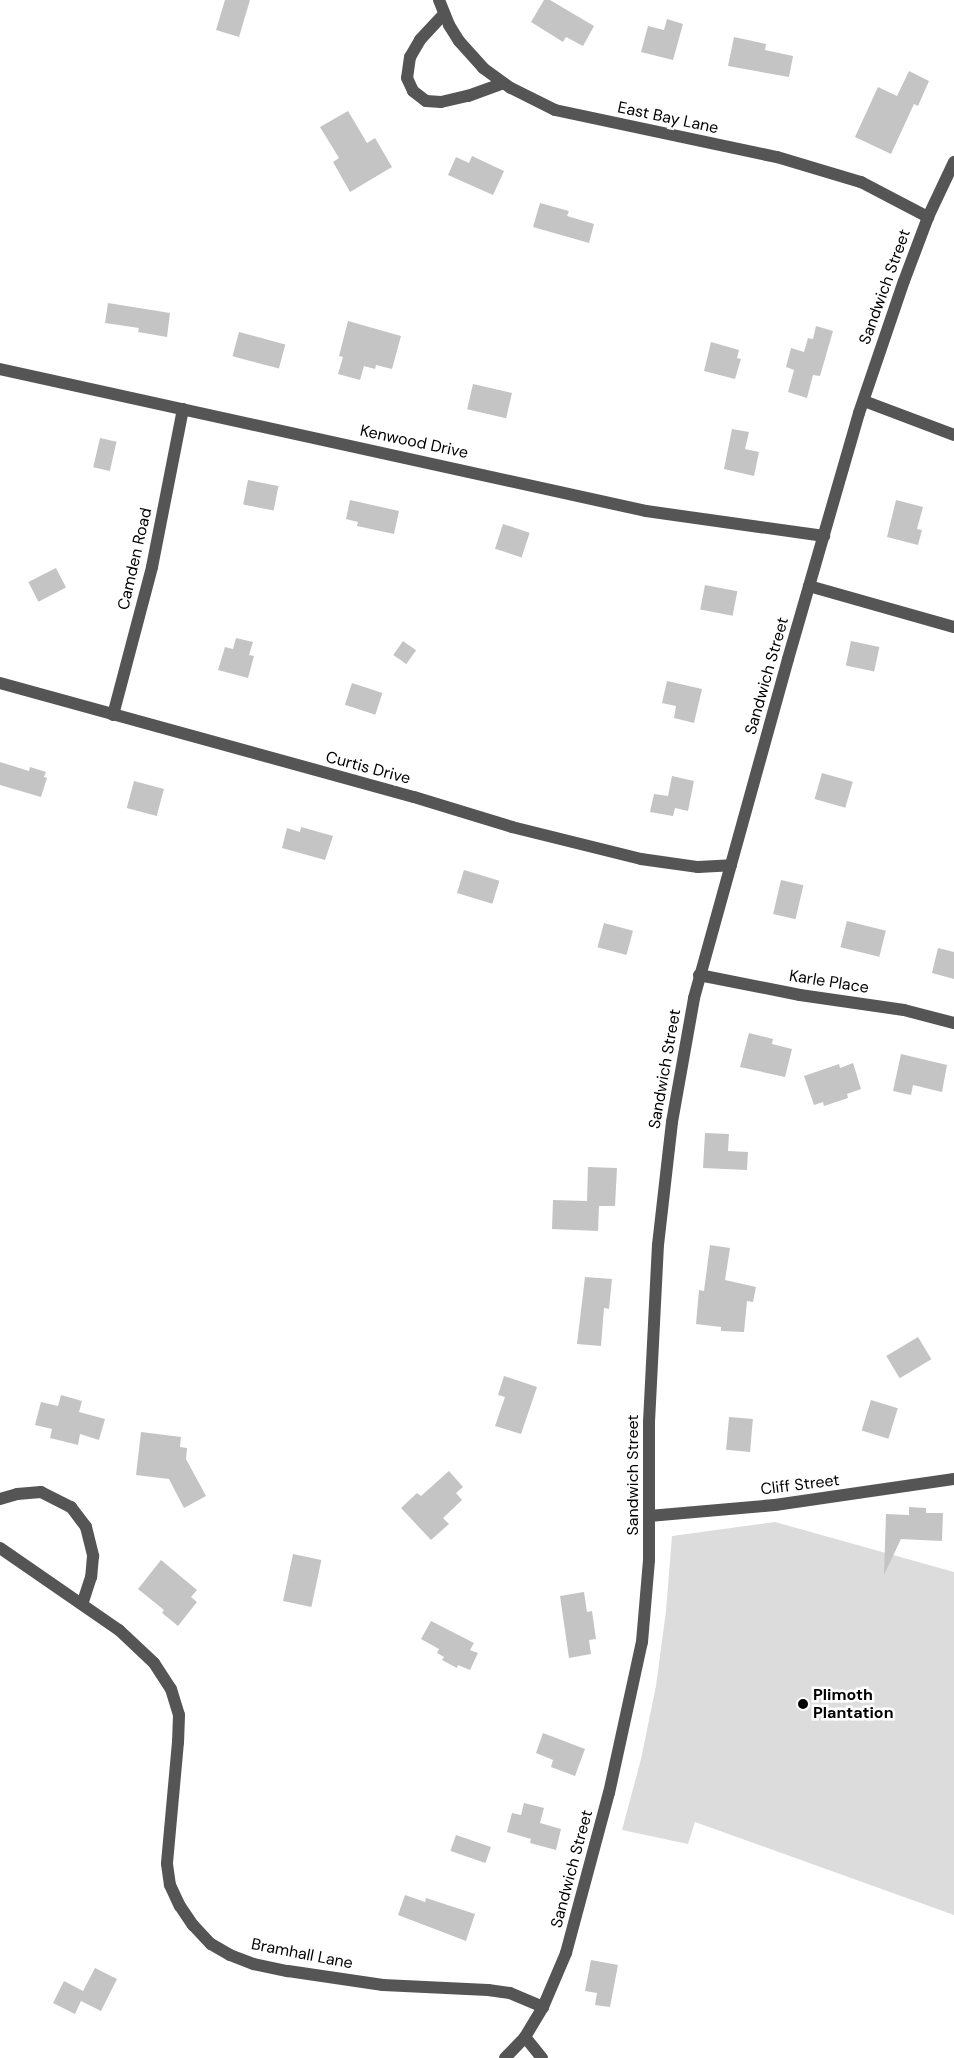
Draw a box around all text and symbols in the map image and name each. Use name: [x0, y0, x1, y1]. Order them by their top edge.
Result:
street label: East Bay Lane: [616, 98, 720, 138]
street label: Sandwich Street: [855, 227, 915, 347]
street label: Kenwood Drive: [358, 421, 470, 463]
street label: Camden Road: [114, 506, 156, 612]
street label: Sandwich Street: [741, 615, 793, 737]
street label: Curtis Drive: [324, 747, 412, 789]
street label: Karle Place: [788, 966, 870, 998]
street label: Sandwich Street: [645, 1008, 685, 1130]
street label: Sandwich Street: [623, 1414, 643, 1536]
street label: Cliff Street: [759, 1471, 841, 1499]
place label: Plimoth Plantation: [813, 1685, 893, 1723]
marker: Plimoth Plantation: [797, 1698, 809, 1710]
street label: Sandwich Street: [547, 1808, 597, 1930]
street label: Bramhall Lane: [250, 1935, 354, 1973]

